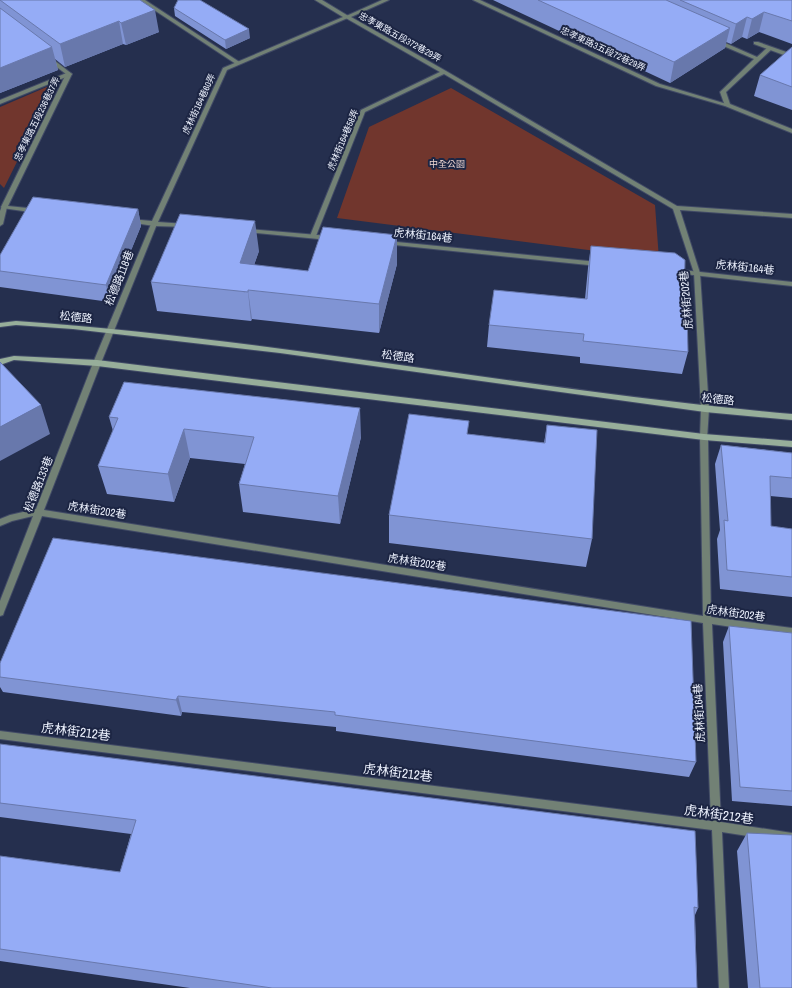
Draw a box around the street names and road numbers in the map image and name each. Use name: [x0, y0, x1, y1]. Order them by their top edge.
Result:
street label: 忠孝東路五段372巷29弄: [357, 9, 443, 65]
street label: 忠孝東路3五段72巷29弄: [559, 24, 647, 74]
street label: 虎林街164巷60弄: [180, 72, 218, 136]
street label: 忠孝東路五段236巷37弄: [11, 75, 63, 163]
street label: 虎林街164巷58弄: [325, 107, 361, 173]
street label: 虎林街164巷: [393, 225, 453, 245]
street label: 松德路118巷: [102, 248, 136, 308]
street label: 虎林街164巷: [715, 257, 775, 277]
street label: 虎林街202巷: [676, 270, 696, 330]
street label: 松德路: [59, 308, 93, 326]
street label: 松德路: [381, 347, 415, 365]
street label: 松德路: [701, 390, 735, 408]
street label: 松德路133巷: [20, 454, 56, 514]
street label: 虎林街202巷: [67, 498, 127, 522]
street label: 虎林街202巷: [387, 550, 447, 574]
street label: 虎林街202巷: [706, 602, 766, 624]
street label: 虎林街164巷: [690, 683, 708, 743]
street label: 虎林街212巷: [40, 719, 112, 744]
street label: 虎林街212巷: [362, 760, 434, 785]
street label: 虎林街212巷: [683, 801, 755, 828]

